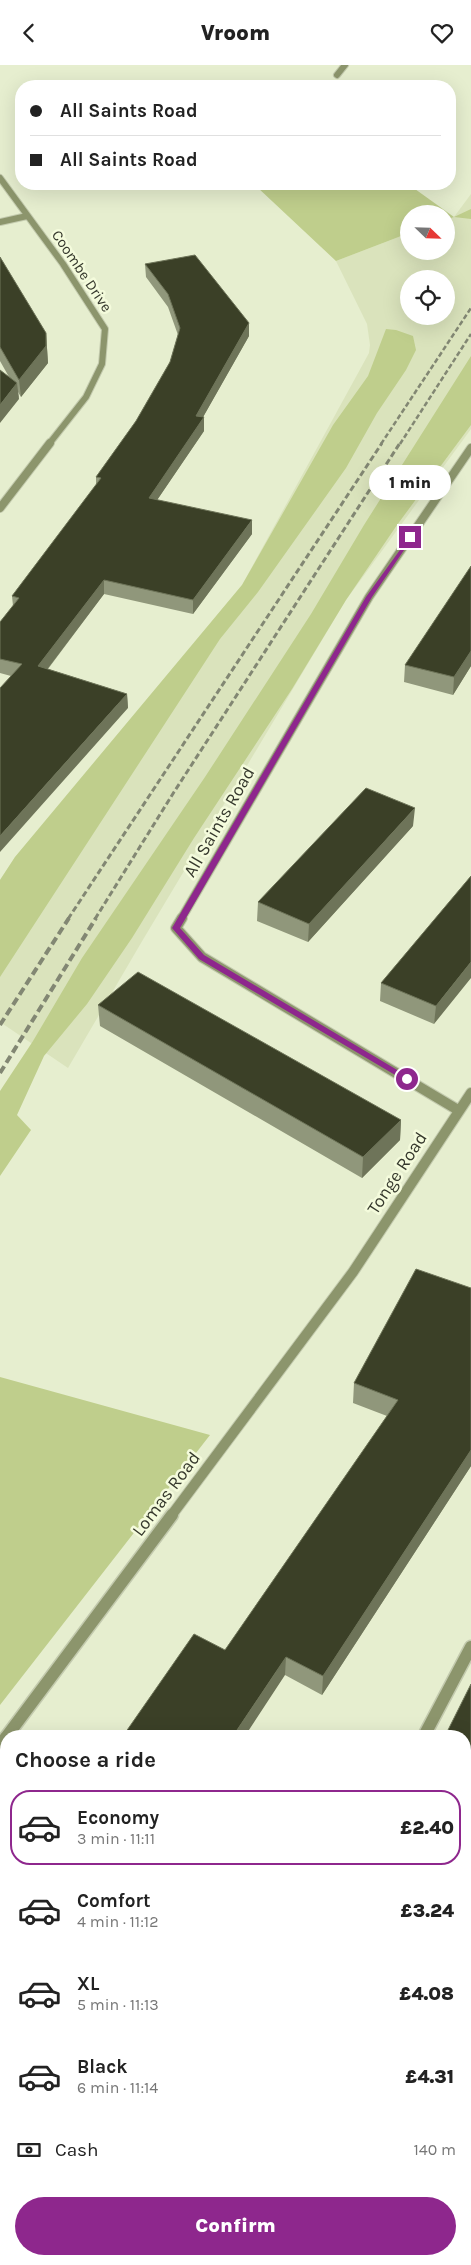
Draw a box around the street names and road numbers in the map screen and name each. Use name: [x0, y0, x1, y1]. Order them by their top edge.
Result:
street label: Coombe Drive: [48, 227, 116, 315]
street label: All Saints Road: [179, 763, 259, 881]
street label: Tonge Road: [362, 1128, 432, 1218]
street label: Lomas Road: [127, 1447, 205, 1541]

